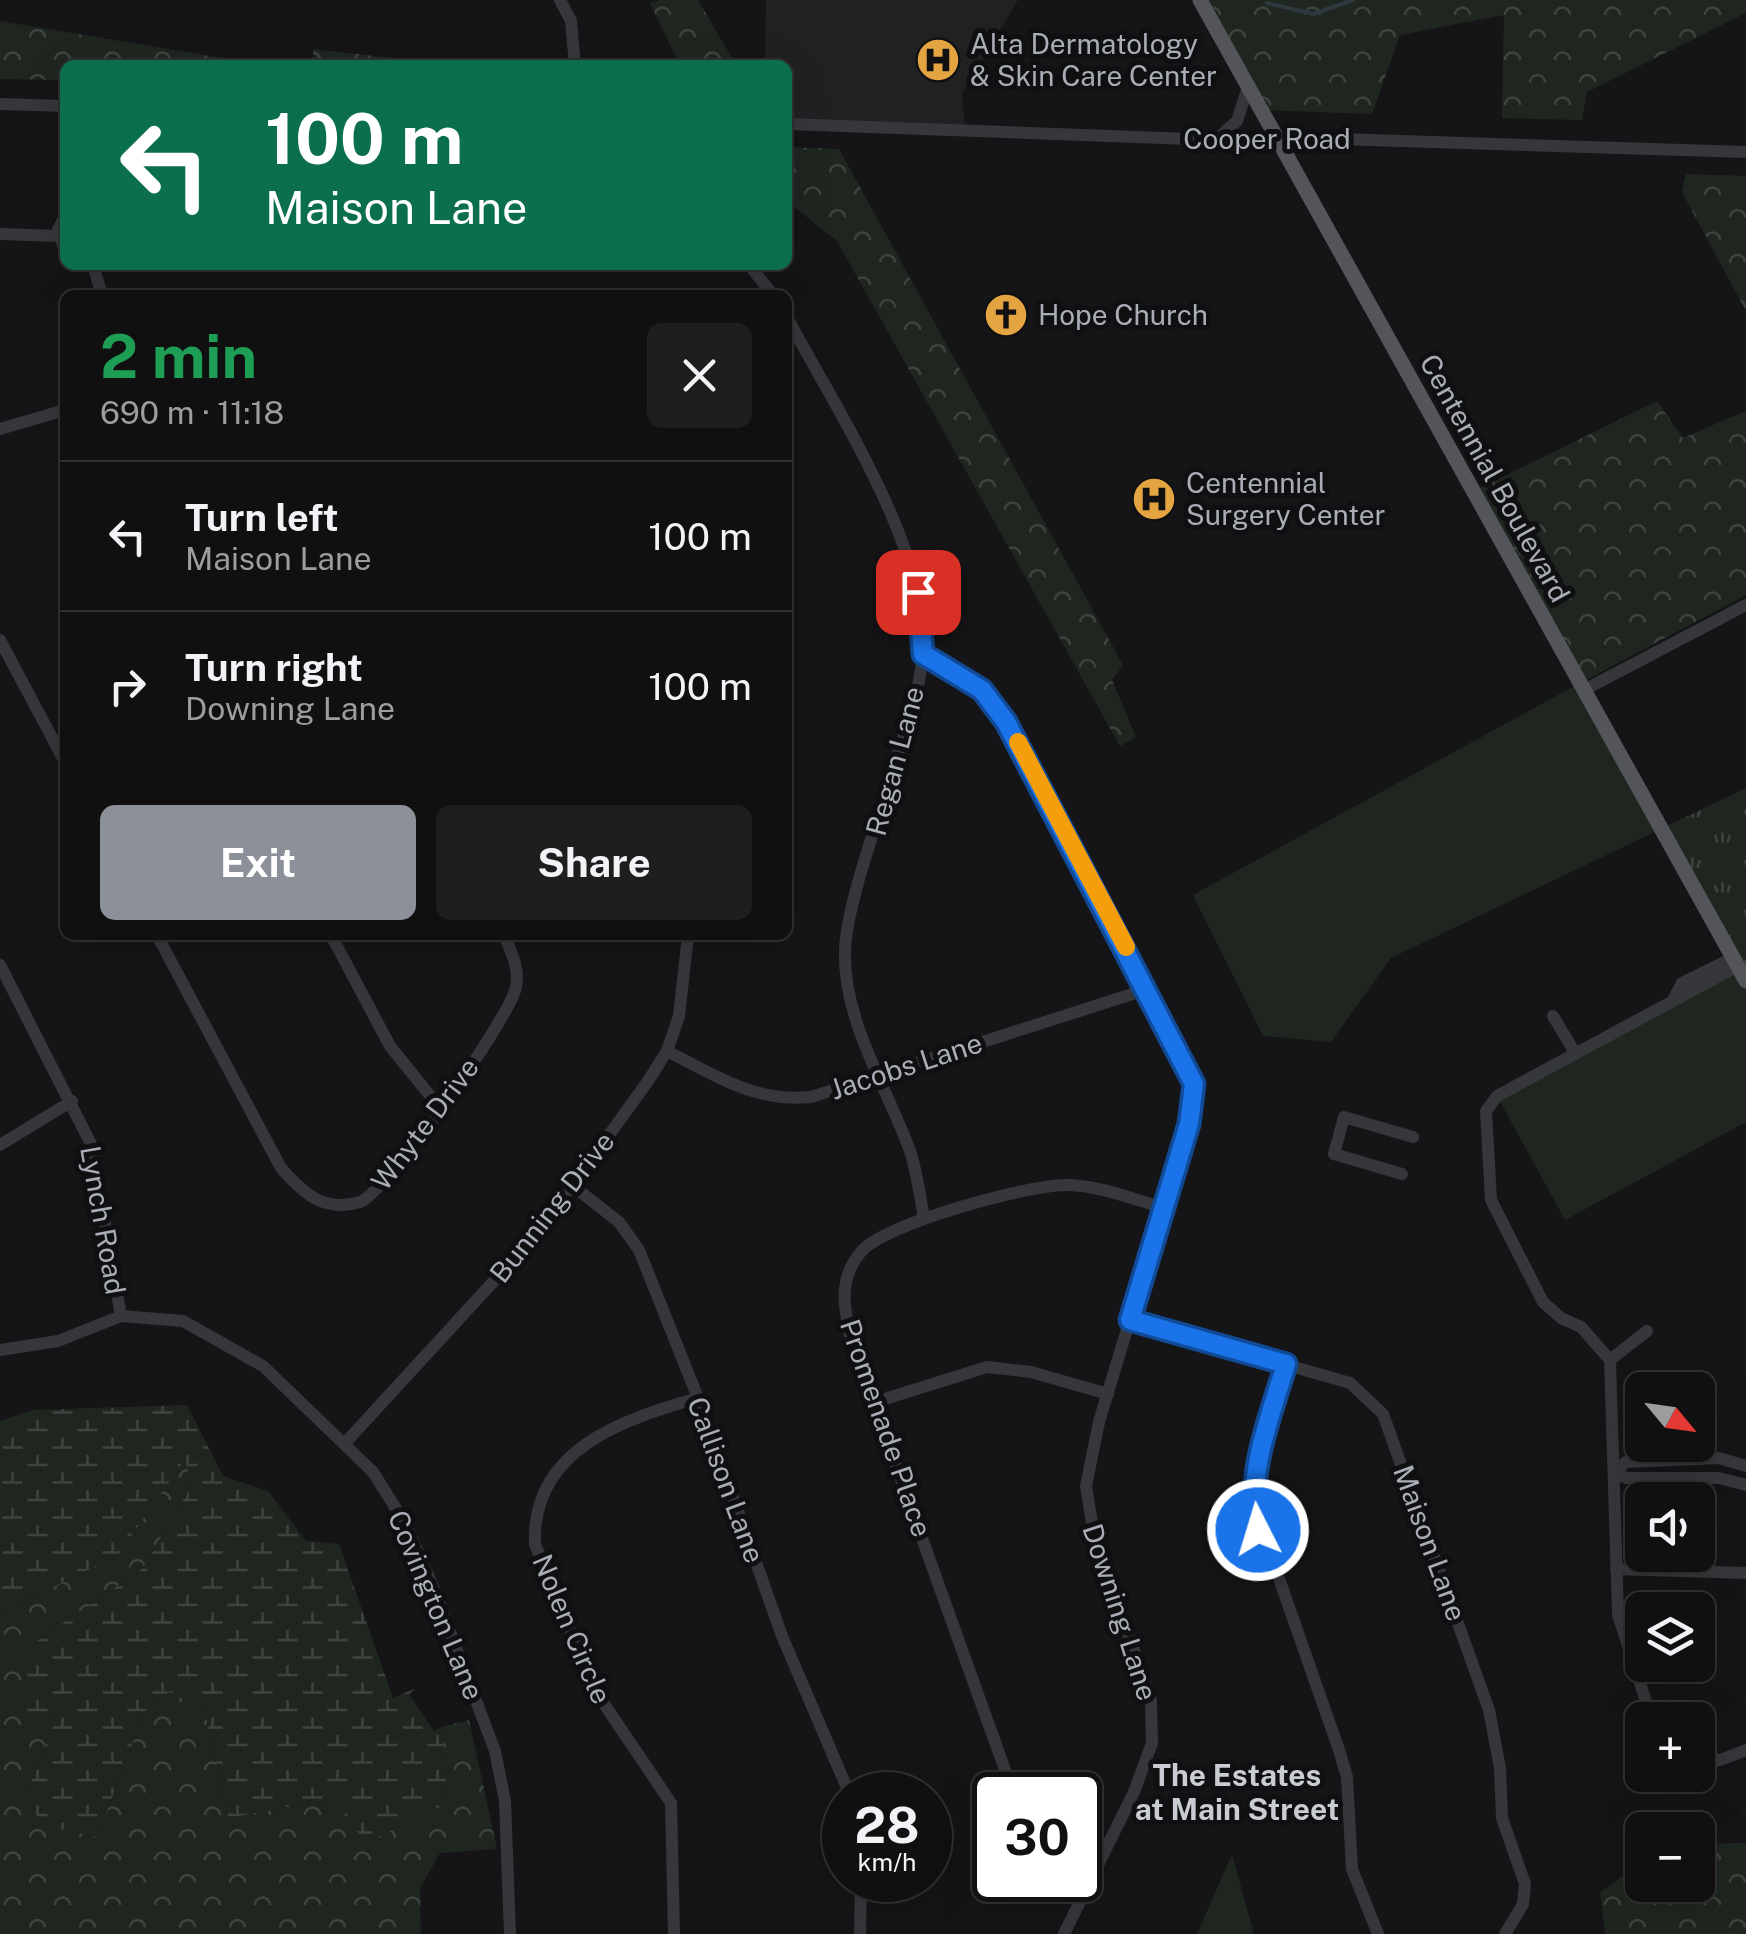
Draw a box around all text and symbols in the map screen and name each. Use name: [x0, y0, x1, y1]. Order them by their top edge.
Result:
place label: Alta Dermatology & Skin Care Center: [970, 27, 1217, 92]
hospital icon: Alta Dermatology & Skin Care Center: [915, 37, 961, 83]
text: 100 m: [265, 97, 463, 180]
icon: left: [100, 100, 230, 230]
street label: Cooper Road: [1183, 122, 1351, 155]
text: Maison Lane: [265, 181, 527, 234]
church icon: Hope Church: [983, 292, 1029, 338]
place label: Hope Church: [1038, 298, 1208, 331]
text: 2 min: [100, 321, 257, 392]
button: close: [647, 323, 752, 428]
street label: Centennial Boulevard: [1414, 348, 1577, 607]
text: 690 m · 11:18: [100, 394, 284, 431]
place label: Centennial Surgery Center: [1186, 466, 1386, 531]
hospital icon: Centennial Surgery Center: [1131, 476, 1177, 522]
text: Turn left: [185, 495, 339, 540]
icon: left: [100, 509, 155, 564]
text: 100 m: [648, 514, 752, 559]
text: Maison Lane: [185, 540, 372, 577]
pin: [876, 550, 961, 635]
icon: arrive: [891, 565, 946, 620]
text: Turn right: [185, 645, 363, 690]
icon: right: [100, 659, 155, 714]
text: 100 m: [648, 664, 752, 709]
street label: Regan Lane: [859, 683, 930, 839]
text: Downing Lane: [185, 690, 395, 727]
button: Exit: [100, 805, 416, 920]
button: Share: [436, 805, 752, 920]
street label: Jacobs Lane: [826, 1025, 986, 1106]
street label: Whyte Drive: [364, 1051, 485, 1196]
street label: Bunning Drive: [483, 1125, 621, 1289]
street label: Lynch Road: [74, 1143, 133, 1297]
street label: Promenade Place: [834, 1315, 939, 1541]
north arrow: [1625, 1372, 1715, 1462]
map controls: [1625, 1372, 1715, 1902]
street label: Callison Lane: [681, 1392, 772, 1567]
street label: Maison Lane: [1387, 1460, 1474, 1625]
position arrow: [1206, 1478, 1310, 1582]
button: sound: [1625, 1482, 1715, 1572]
street label: Covington Lane: [382, 1505, 491, 1704]
street label: Downing Lane: [1076, 1519, 1165, 1704]
street label: Nolen Circle: [526, 1549, 619, 1709]
button: layers: [1625, 1592, 1715, 1682]
button: +: [1625, 1702, 1715, 1792]
district label: The Estates at Main Street: [1135, 1757, 1339, 1827]
speed limit sign: 30: [972, 1772, 1102, 1902]
text: 28: [854, 1795, 920, 1854]
button: −: [1625, 1812, 1715, 1902]
text: km/h: [858, 1847, 916, 1877]

